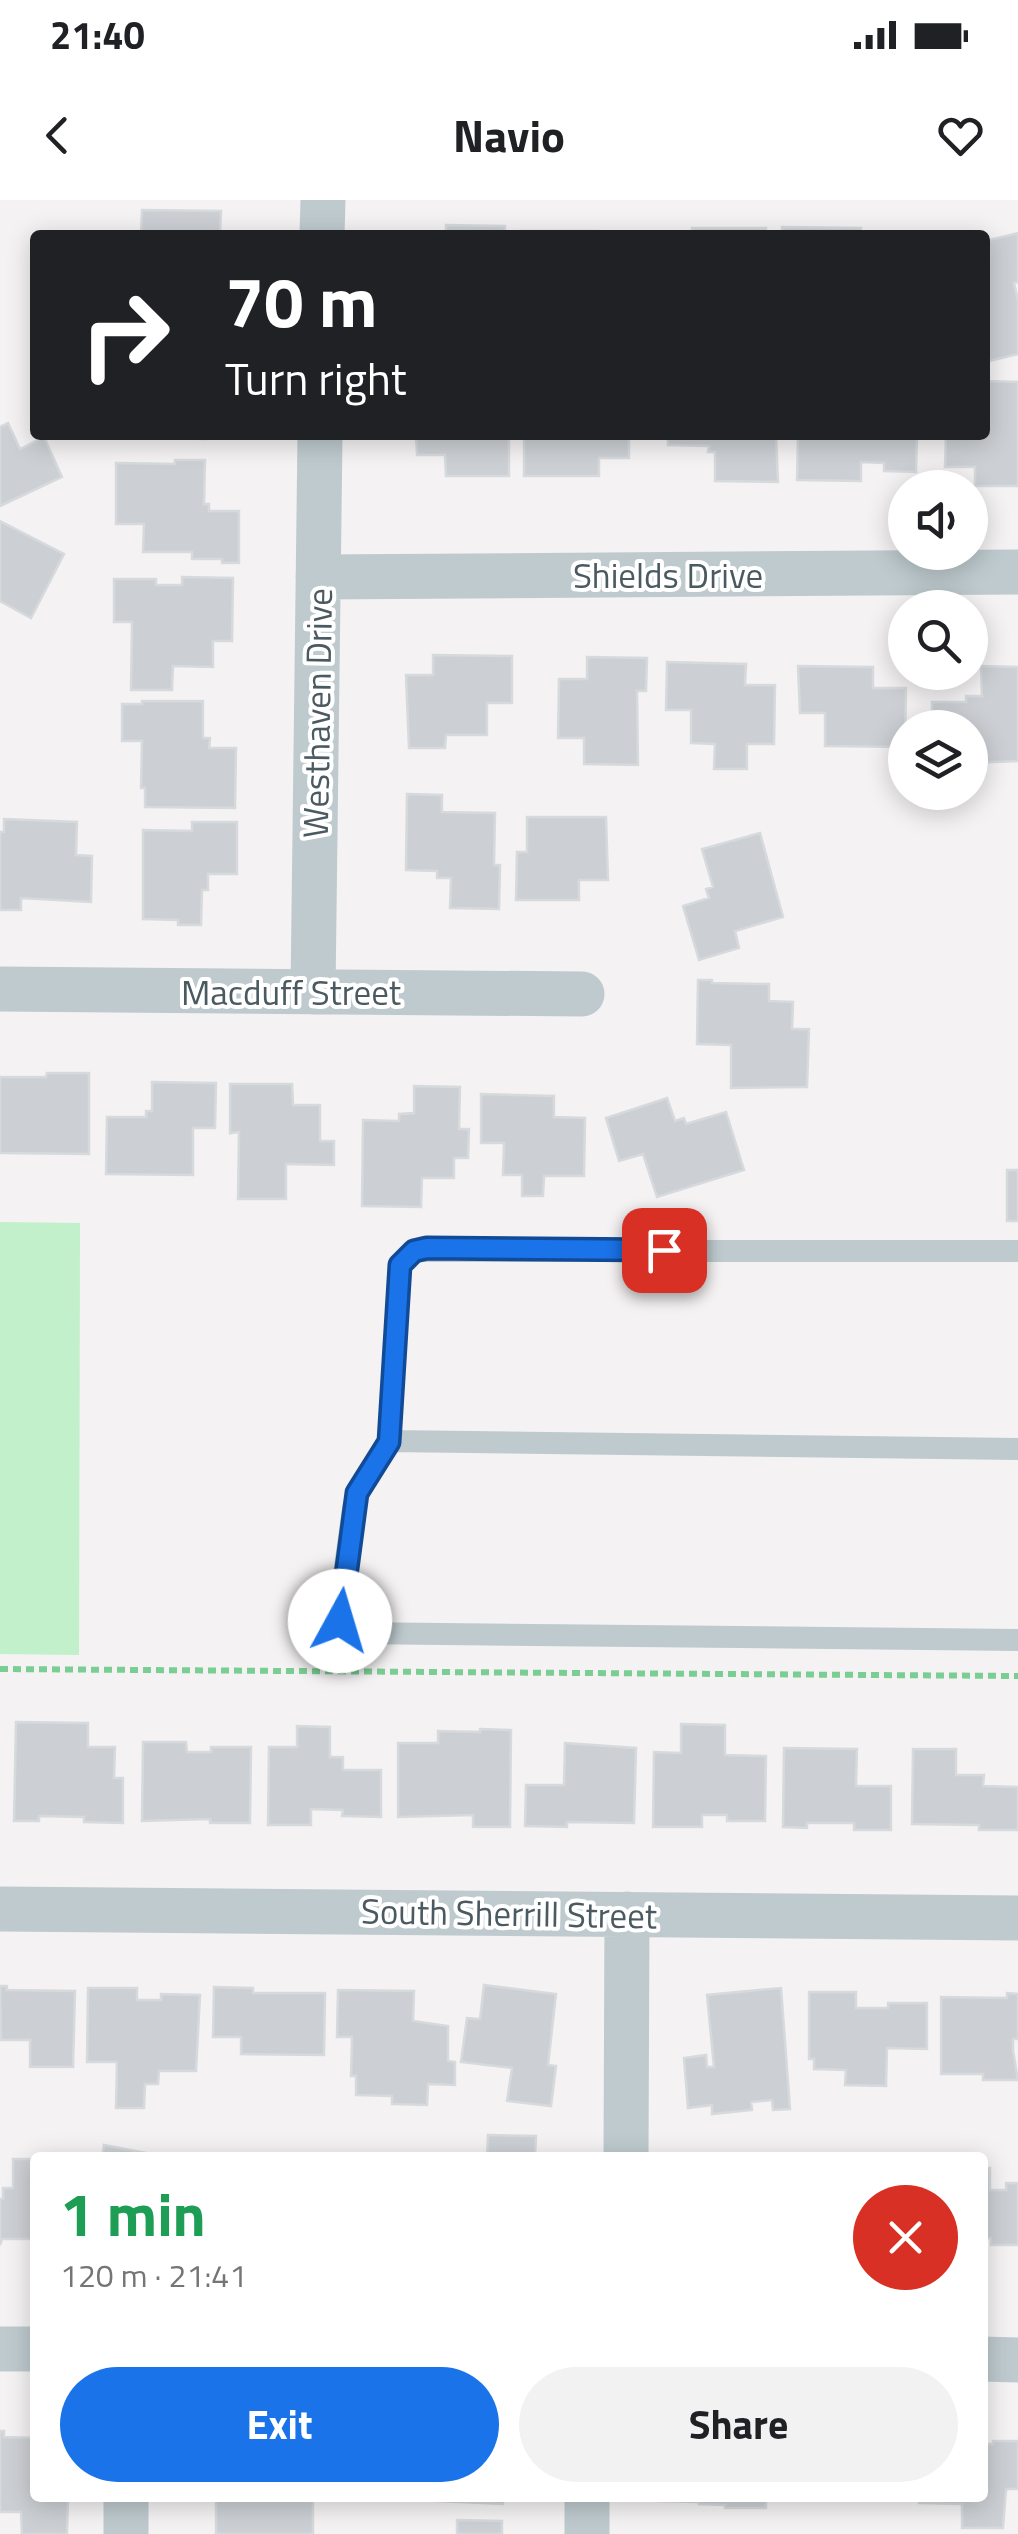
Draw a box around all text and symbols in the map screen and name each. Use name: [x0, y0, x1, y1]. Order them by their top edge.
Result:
text: 21:40: [50, 6, 145, 64]
text: Navio: [453, 101, 565, 169]
icon: back: [30, 108, 85, 163]
icon: heart: [933, 108, 988, 163]
text: 70 m: [225, 248, 378, 354]
icon: right: [60, 270, 190, 400]
text: Turn right: [225, 344, 407, 412]
map controls: [888, 470, 988, 810]
button: sound: [888, 470, 988, 570]
street label: Shields Drive: [573, 548, 763, 602]
street label: Westhaven Drive: [288, 588, 346, 838]
button: search: [888, 590, 988, 690]
button: layers: [888, 710, 988, 810]
street label: Macduff Street: [181, 965, 401, 1019]
pin: [622, 1208, 707, 1293]
icon: arrive: [637, 1223, 692, 1278]
position arrow: [288, 1569, 392, 1673]
street label: South Sherrill Street: [360, 1883, 658, 1943]
text: 1 min: [60, 2168, 206, 2259]
button: close: [853, 2185, 958, 2290]
text: 120 m · 21:41: [60, 2251, 247, 2299]
button: Exit: [60, 2367, 499, 2482]
button: Share: [519, 2367, 958, 2482]

